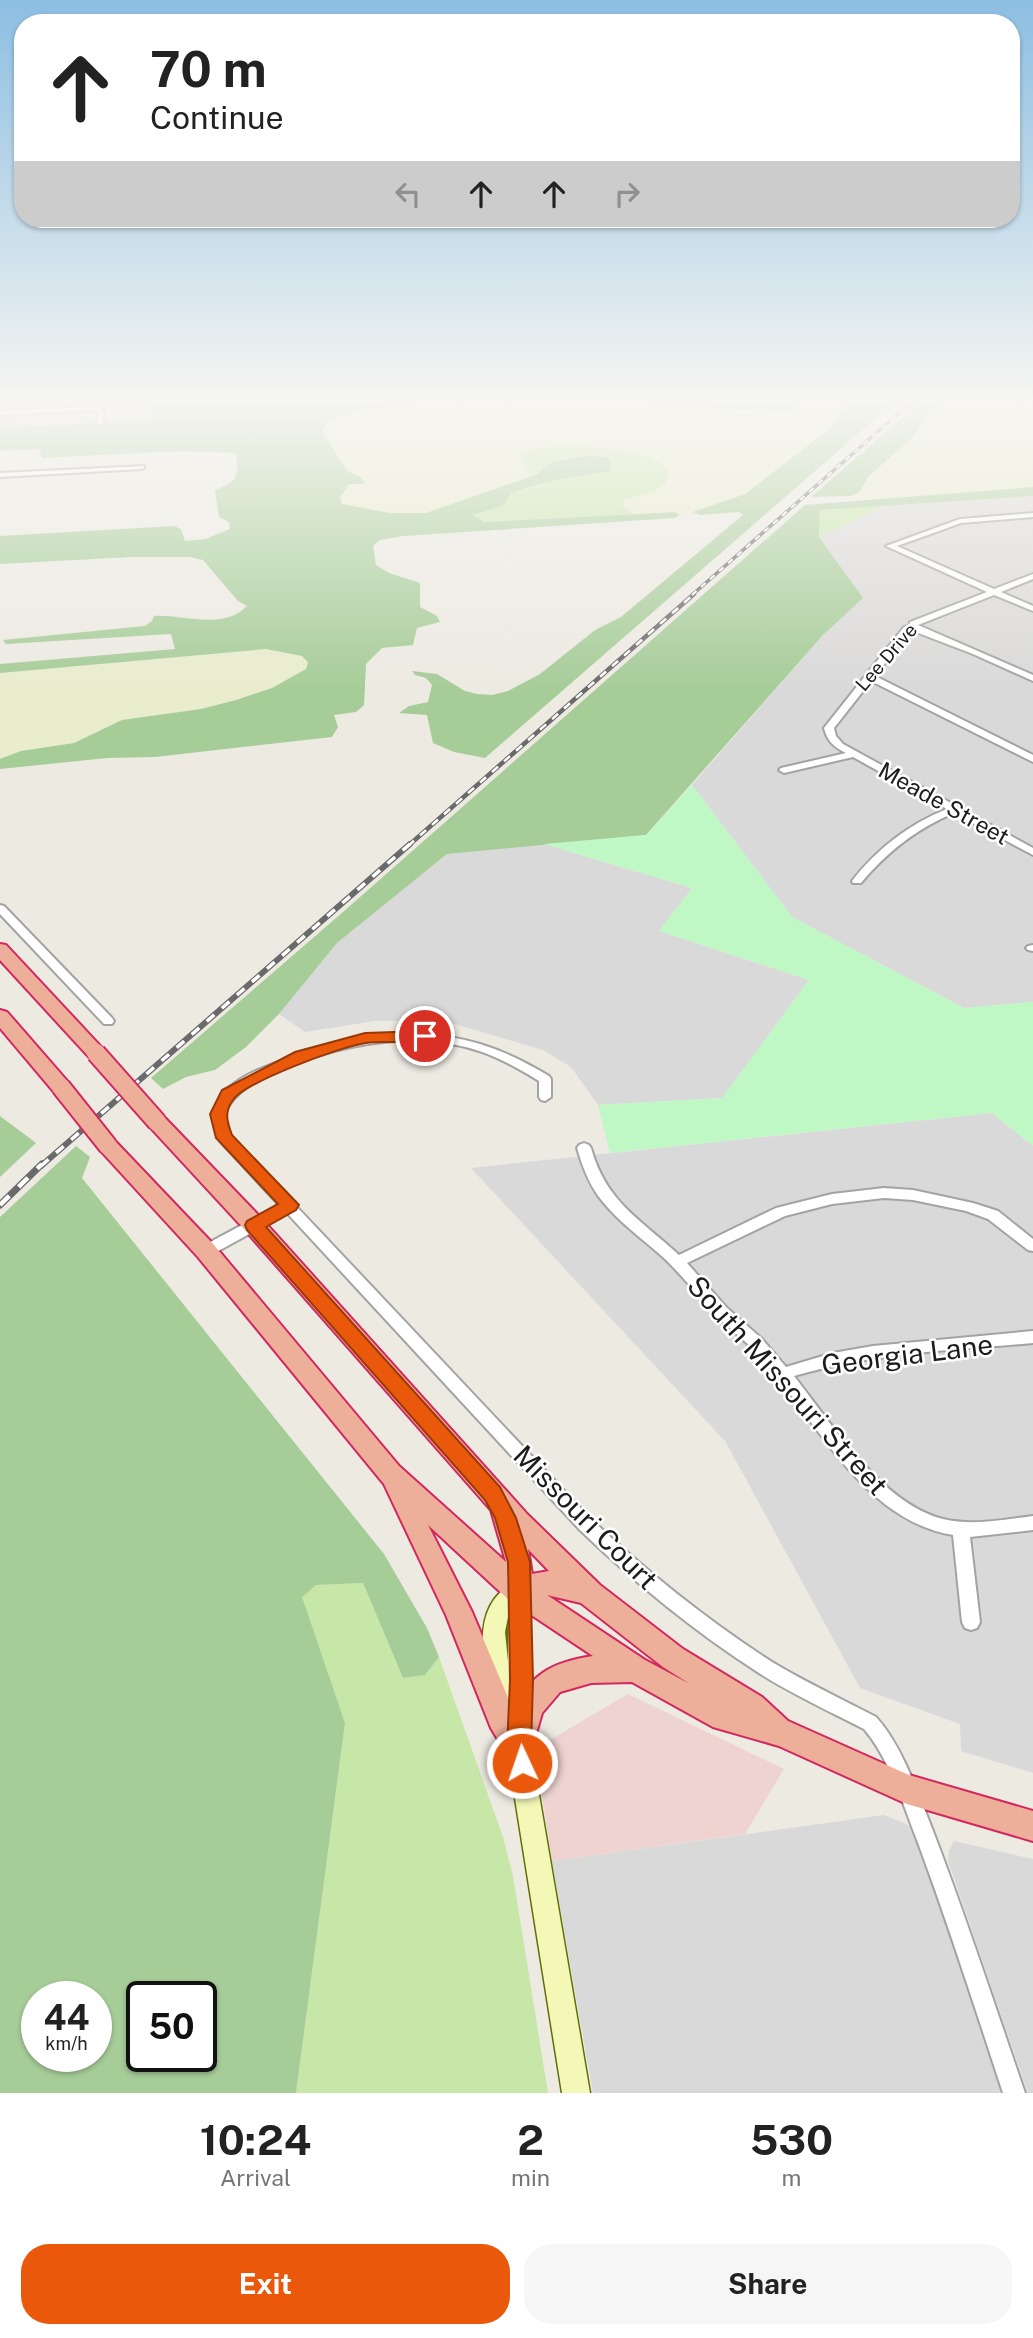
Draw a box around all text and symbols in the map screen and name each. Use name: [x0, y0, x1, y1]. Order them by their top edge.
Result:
text: 70 m: [150, 40, 267, 98]
icon: ahead: [35, 42, 126, 133]
text: Continue: [150, 99, 284, 136]
icon: left: [389, 175, 427, 213]
icon: ahead: [462, 175, 500, 213]
icon: ahead: [535, 175, 573, 213]
icon: right: [608, 175, 646, 213]
street label: Lee Drive: [851, 619, 921, 695]
street label: Meade Street: [874, 756, 1014, 850]
pin: [395, 1006, 455, 1066]
icon: arrive: [406, 1017, 444, 1055]
street label: South Missouri Street: [681, 1269, 895, 1501]
street label: Georgia Lane: [819, 1327, 995, 1381]
street label: Missouri Court: [507, 1438, 665, 1596]
position arrow: [485, 1726, 559, 1800]
speed limit sign: 50: [126, 1981, 217, 2072]
text: 44: [44, 1997, 89, 2038]
text: km/h: [45, 2033, 88, 2054]
text: 10:24: [200, 2115, 311, 2164]
text: 2: [517, 2115, 544, 2164]
text: 530: [750, 2115, 833, 2164]
text: Arrival: [220, 2164, 291, 2191]
text: min: [511, 2164, 550, 2191]
text: m: [782, 2164, 802, 2191]
button: Exit: [21, 2244, 510, 2324]
button: Share: [524, 2244, 1012, 2324]

